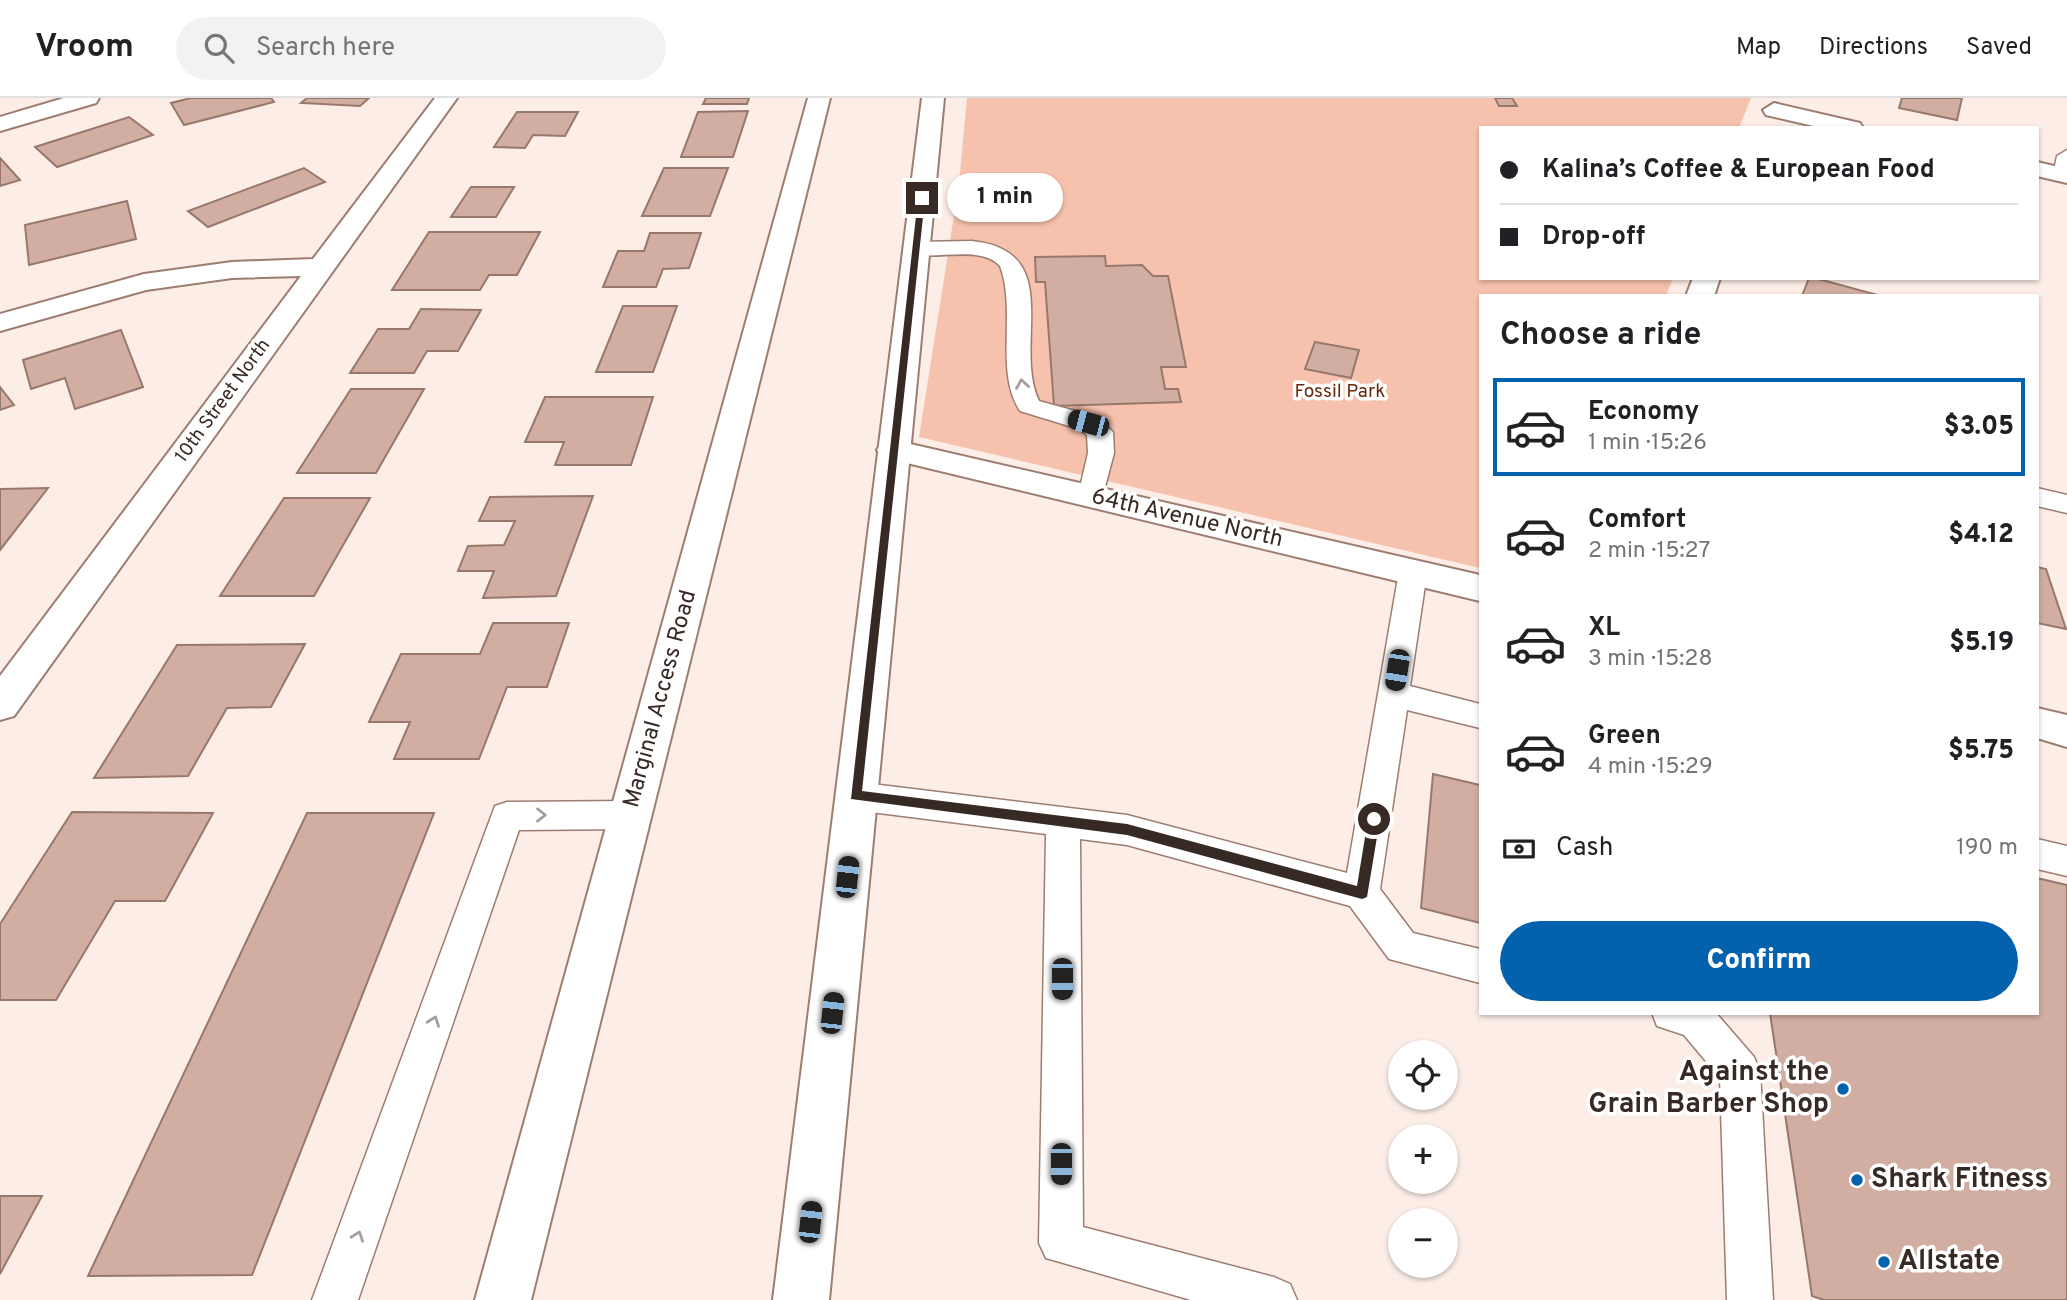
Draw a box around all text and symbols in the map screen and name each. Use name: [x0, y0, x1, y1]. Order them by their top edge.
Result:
search box: [176, 17, 666, 80]
text: Vroom: [35, 27, 134, 69]
icon: search: [200, 29, 238, 67]
text: Search here: [256, 32, 395, 65]
text: Map: [1736, 33, 1781, 63]
text: Directions: [1819, 33, 1928, 63]
text: Saved: [1966, 33, 2032, 63]
text: Kalina’s Coffee & European Food: [1542, 154, 1935, 187]
callout: 1 min: [946, 174, 1062, 222]
route end: [906, 182, 938, 214]
text: 1 min: [977, 183, 1033, 212]
text: Drop-off: [1542, 221, 1645, 254]
text: Choose a ride: [1500, 316, 1701, 356]
street label: 10th Street North: [170, 334, 276, 468]
one-way arrow: [1015, 378, 1030, 389]
park label: Fossil Park: [1295, 380, 1385, 404]
icon: car: [1504, 396, 1567, 459]
text: Economy: [1588, 396, 1699, 429]
car: [1065, 407, 1112, 439]
text: $3.05: [1944, 411, 2014, 444]
text: 1 min · 15:26: [1588, 429, 1707, 458]
street label: 64th Avenue North: [1088, 483, 1286, 555]
icon: car: [1504, 504, 1567, 567]
text: Comfort: [1588, 504, 1686, 537]
text: $4.12: [1948, 519, 2014, 552]
text: 2 min · 15:27: [1588, 537, 1710, 566]
street label: Marginal Access Road: [618, 587, 704, 811]
icon: car: [1504, 612, 1567, 675]
text: XL: [1588, 612, 1620, 645]
text: $5.19: [1949, 627, 2014, 660]
text: 3 min · 15:28: [1588, 645, 1713, 674]
car: [1384, 648, 1411, 692]
icon: car: [1504, 720, 1567, 783]
text: Green: [1588, 720, 1661, 753]
text: $5.75: [1948, 735, 2014, 768]
text: 4 min · 15:29: [1588, 753, 1713, 782]
route start: [1358, 803, 1390, 835]
one-way arrow: [536, 807, 546, 823]
icon: cash: [1500, 830, 1538, 868]
text: Cash: [1556, 832, 1613, 865]
text: 190 m: [1956, 834, 2018, 863]
car: [835, 855, 860, 899]
button: Confirm: [1500, 921, 2018, 1001]
car: [1052, 958, 1073, 1000]
car: [820, 991, 845, 1035]
one-way arrow: [426, 1016, 440, 1028]
map controls: [1388, 1040, 1458, 1278]
button: locate: [1388, 1040, 1458, 1110]
place label: Against the Grain Barber Shop: [1588, 1055, 1829, 1123]
marker: Against the Grain Barber Shop: [1835, 1081, 1851, 1097]
button: +: [1388, 1124, 1458, 1194]
car: [1051, 1143, 1072, 1185]
place label: Shark Fitness: [1871, 1162, 2048, 1198]
marker: Shark Fitness: [1849, 1172, 1865, 1188]
car: [798, 1200, 823, 1244]
button: −: [1388, 1208, 1458, 1278]
one-way arrow: [350, 1230, 364, 1242]
place label: Allstate: [1898, 1244, 2000, 1280]
marker: Allstate: [1876, 1254, 1892, 1270]

